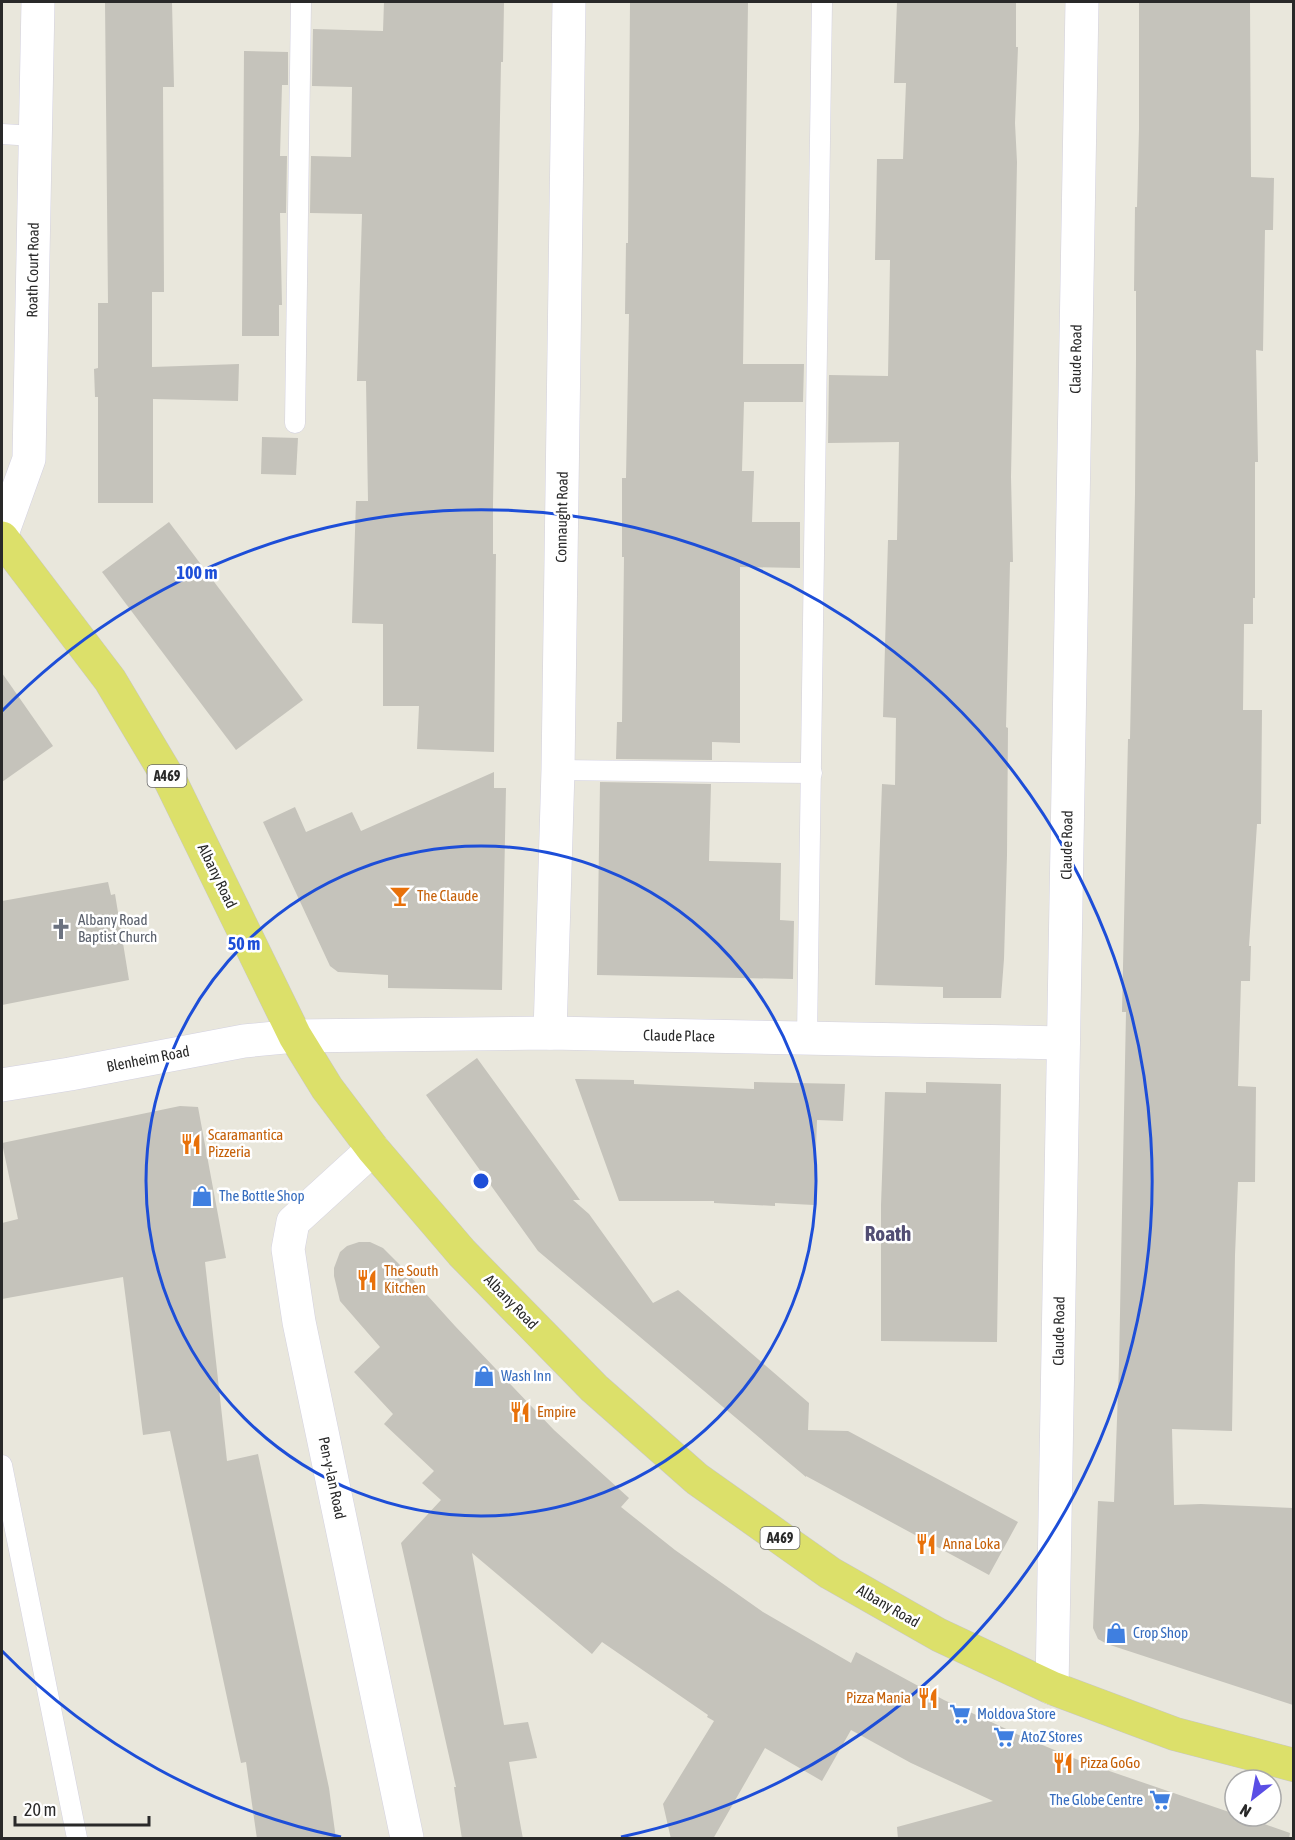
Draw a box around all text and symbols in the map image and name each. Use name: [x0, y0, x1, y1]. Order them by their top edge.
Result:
street label: Roath Court Road: [23, 222, 42, 318]
street label: Claude Road: [1066, 324, 1085, 394]
street label: Connaught Road: [552, 471, 571, 563]
text: 100 m: [177, 562, 217, 583]
road number: A469: [148, 765, 186, 787]
street label: Claude Road: [1057, 810, 1076, 880]
street label: Albany Road: [195, 841, 240, 911]
bar icon: The Claude: [388, 884, 412, 908]
place label: The Claude: [417, 887, 478, 904]
place label: Albany Road Baptist Church: [78, 911, 157, 945]
church icon: Albany Road Baptist Church: [49, 917, 73, 941]
text: 50 m: [228, 933, 260, 954]
street label: Claude Place: [643, 1026, 715, 1045]
street label: Blenheim Road: [105, 1042, 191, 1075]
place label: Scaramantica Pizzeria: [208, 1126, 283, 1160]
restaurant icon: Scaramantica Pizzeria: [179, 1132, 203, 1156]
centre of rings: [471, 1171, 491, 1191]
shop icon: The Bottle Shop: [190, 1184, 214, 1208]
place label: The Bottle Shop: [219, 1187, 305, 1204]
district label: Roath: [865, 1221, 911, 1245]
place label: The South Kitchen: [384, 1262, 439, 1296]
restaurant icon: The South Kitchen: [355, 1268, 379, 1292]
street label: Albany Road: [481, 1271, 542, 1333]
street label: Claude Road: [1049, 1296, 1068, 1366]
shop icon: Wash Inn: [472, 1364, 496, 1388]
place label: Wash Inn: [501, 1367, 551, 1384]
restaurant icon: Empire: [508, 1400, 532, 1424]
place label: Empire: [537, 1403, 576, 1420]
street label: Pen-y-lan Road: [315, 1435, 350, 1521]
road number: A469: [760, 1527, 800, 1549]
restaurant icon: Anna Loka: [914, 1532, 938, 1556]
place label: Anna Loka: [943, 1535, 1000, 1552]
street label: Albany Road: [854, 1581, 923, 1630]
shop icon: Crop Shop: [1104, 1621, 1128, 1645]
place label: Crop Shop: [1133, 1624, 1188, 1641]
restaurant icon: Pizza Mania: [916, 1686, 940, 1710]
place label: Pizza Mania: [846, 1689, 911, 1706]
supermarket icon: Moldova Store: [948, 1702, 972, 1726]
place label: Moldova Store: [977, 1705, 1056, 1722]
supermarket icon: AtoZ Stores: [992, 1725, 1016, 1749]
place label: AtoZ Stores: [1021, 1728, 1082, 1745]
restaurant icon: Pizza GoGo: [1051, 1751, 1075, 1775]
place label: Pizza GoGo: [1080, 1754, 1140, 1771]
north arrow: [1223, 1768, 1283, 1828]
supermarket icon: The Globe Centre: [1148, 1788, 1172, 1812]
scale bar: [15, 1789, 148, 1827]
place label: The Globe Centre: [1049, 1791, 1143, 1808]
text: 20 m: [24, 1799, 56, 1820]
text: N: [1237, 1801, 1254, 1821]

